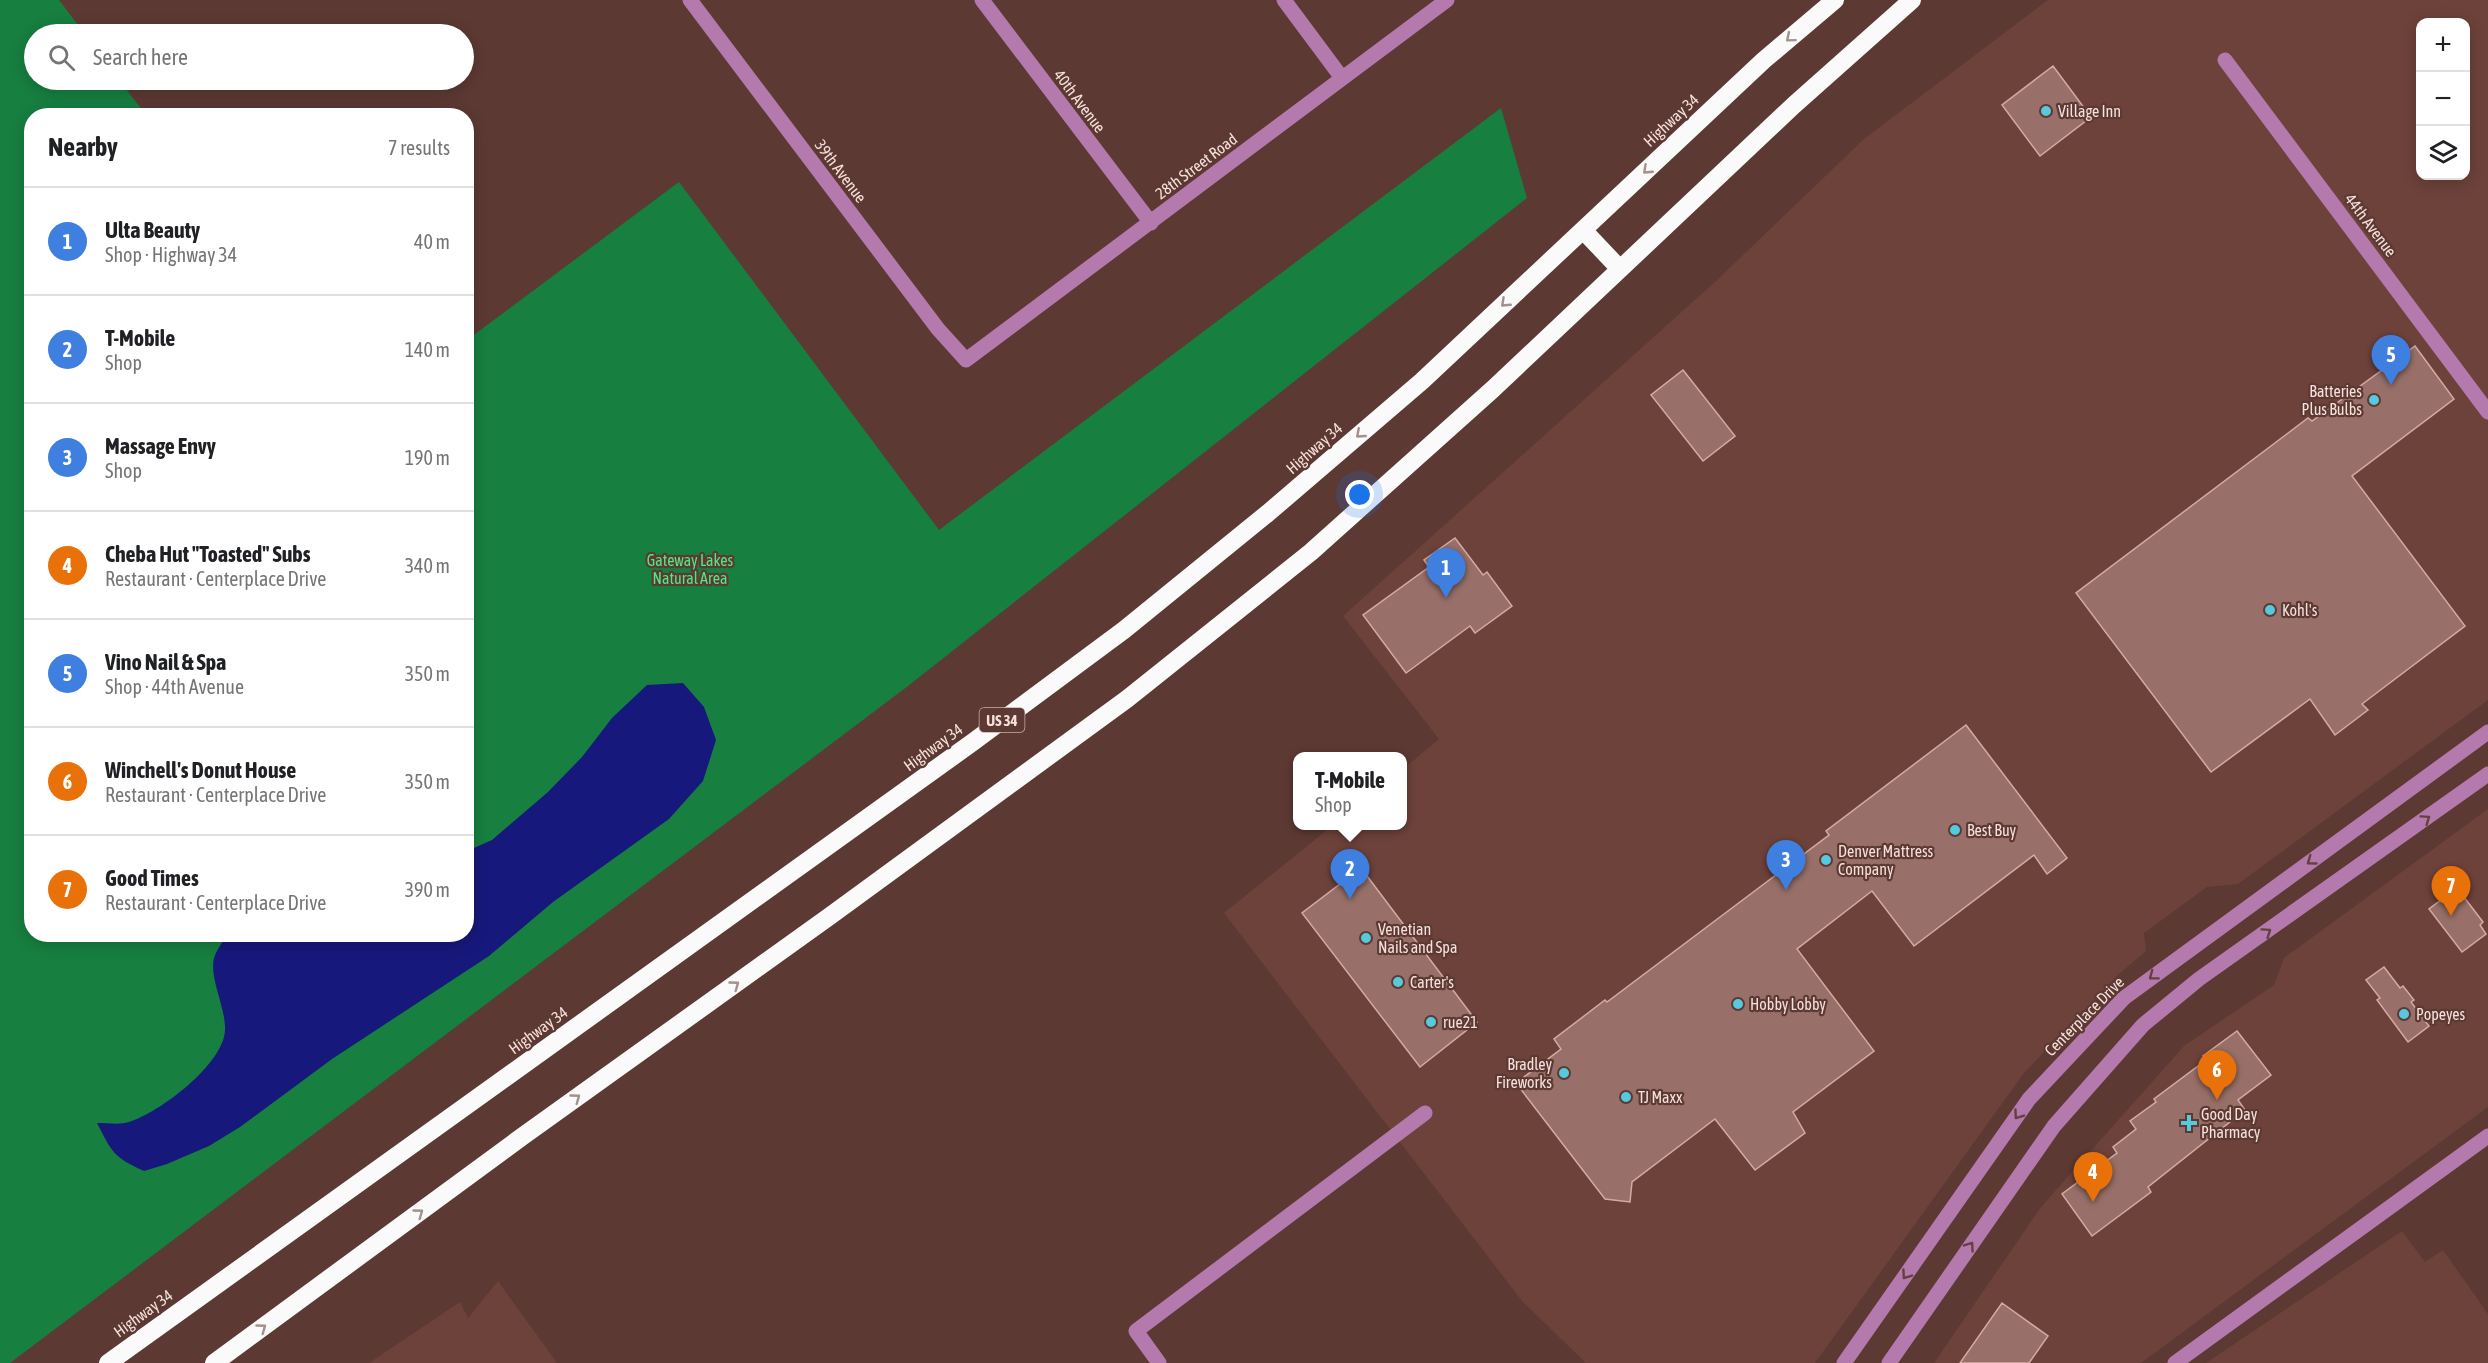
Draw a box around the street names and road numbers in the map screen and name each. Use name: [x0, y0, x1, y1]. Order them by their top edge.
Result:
street label: 40th Avenue: [1051, 66, 1109, 136]
street label: Highway 34: [1640, 90, 1703, 151]
street label: 28th Street Road: [1152, 129, 1240, 203]
street label: 39th Avenue: [812, 136, 870, 206]
street label: 44th Avenue: [2342, 190, 2400, 260]
street label: Highway 34: [1282, 419, 1346, 478]
road number: US 34: [980, 708, 1024, 732]
street label: Highway 34: [900, 720, 966, 775]
street label: Centerplace Drive: [2041, 973, 2128, 1060]
street label: Highway 34: [505, 1003, 571, 1058]
street label: Highway 34: [110, 1286, 176, 1341]

